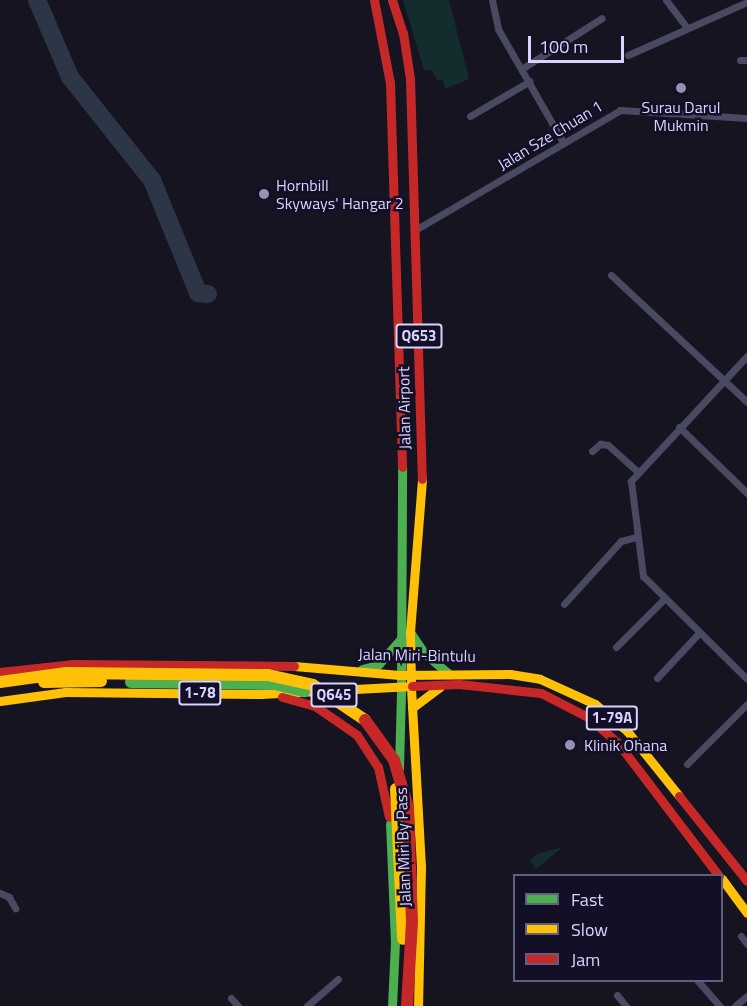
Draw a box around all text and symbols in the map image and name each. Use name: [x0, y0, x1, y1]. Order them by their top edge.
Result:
scale bar: [531, 24, 627, 62]
text: 100 m: [539, 33, 588, 60]
marker: Surau Darul Mukmin: [674, 81, 688, 95]
street label: Jalan Sze Chuan 1: [494, 96, 606, 174]
place label: Surau Darul Mukmin: [642, 97, 720, 135]
place label: Hornbill Skyways' Hangar 2: [276, 175, 404, 213]
marker: Hornbill Skyways' Hangar 2: [257, 187, 271, 201]
road number: Q653: [395, 324, 443, 348]
street label: Jalan Airport: [394, 366, 414, 450]
street label: Jalan Miri-Bintulu: [358, 644, 476, 666]
road number: 1-78: [178, 681, 222, 705]
road number: Q645: [310, 683, 358, 707]
road number: 1-79A: [585, 706, 639, 730]
place label: Klinik Ohana: [584, 735, 667, 755]
marker: Klinik Ohana: [561, 736, 579, 754]
street label: Jalan Miri By Pass: [391, 787, 415, 907]
legend: [513, 874, 723, 982]
text: Fast: [571, 886, 604, 913]
text: Slow: [571, 916, 608, 943]
text: Jam: [571, 946, 600, 973]

